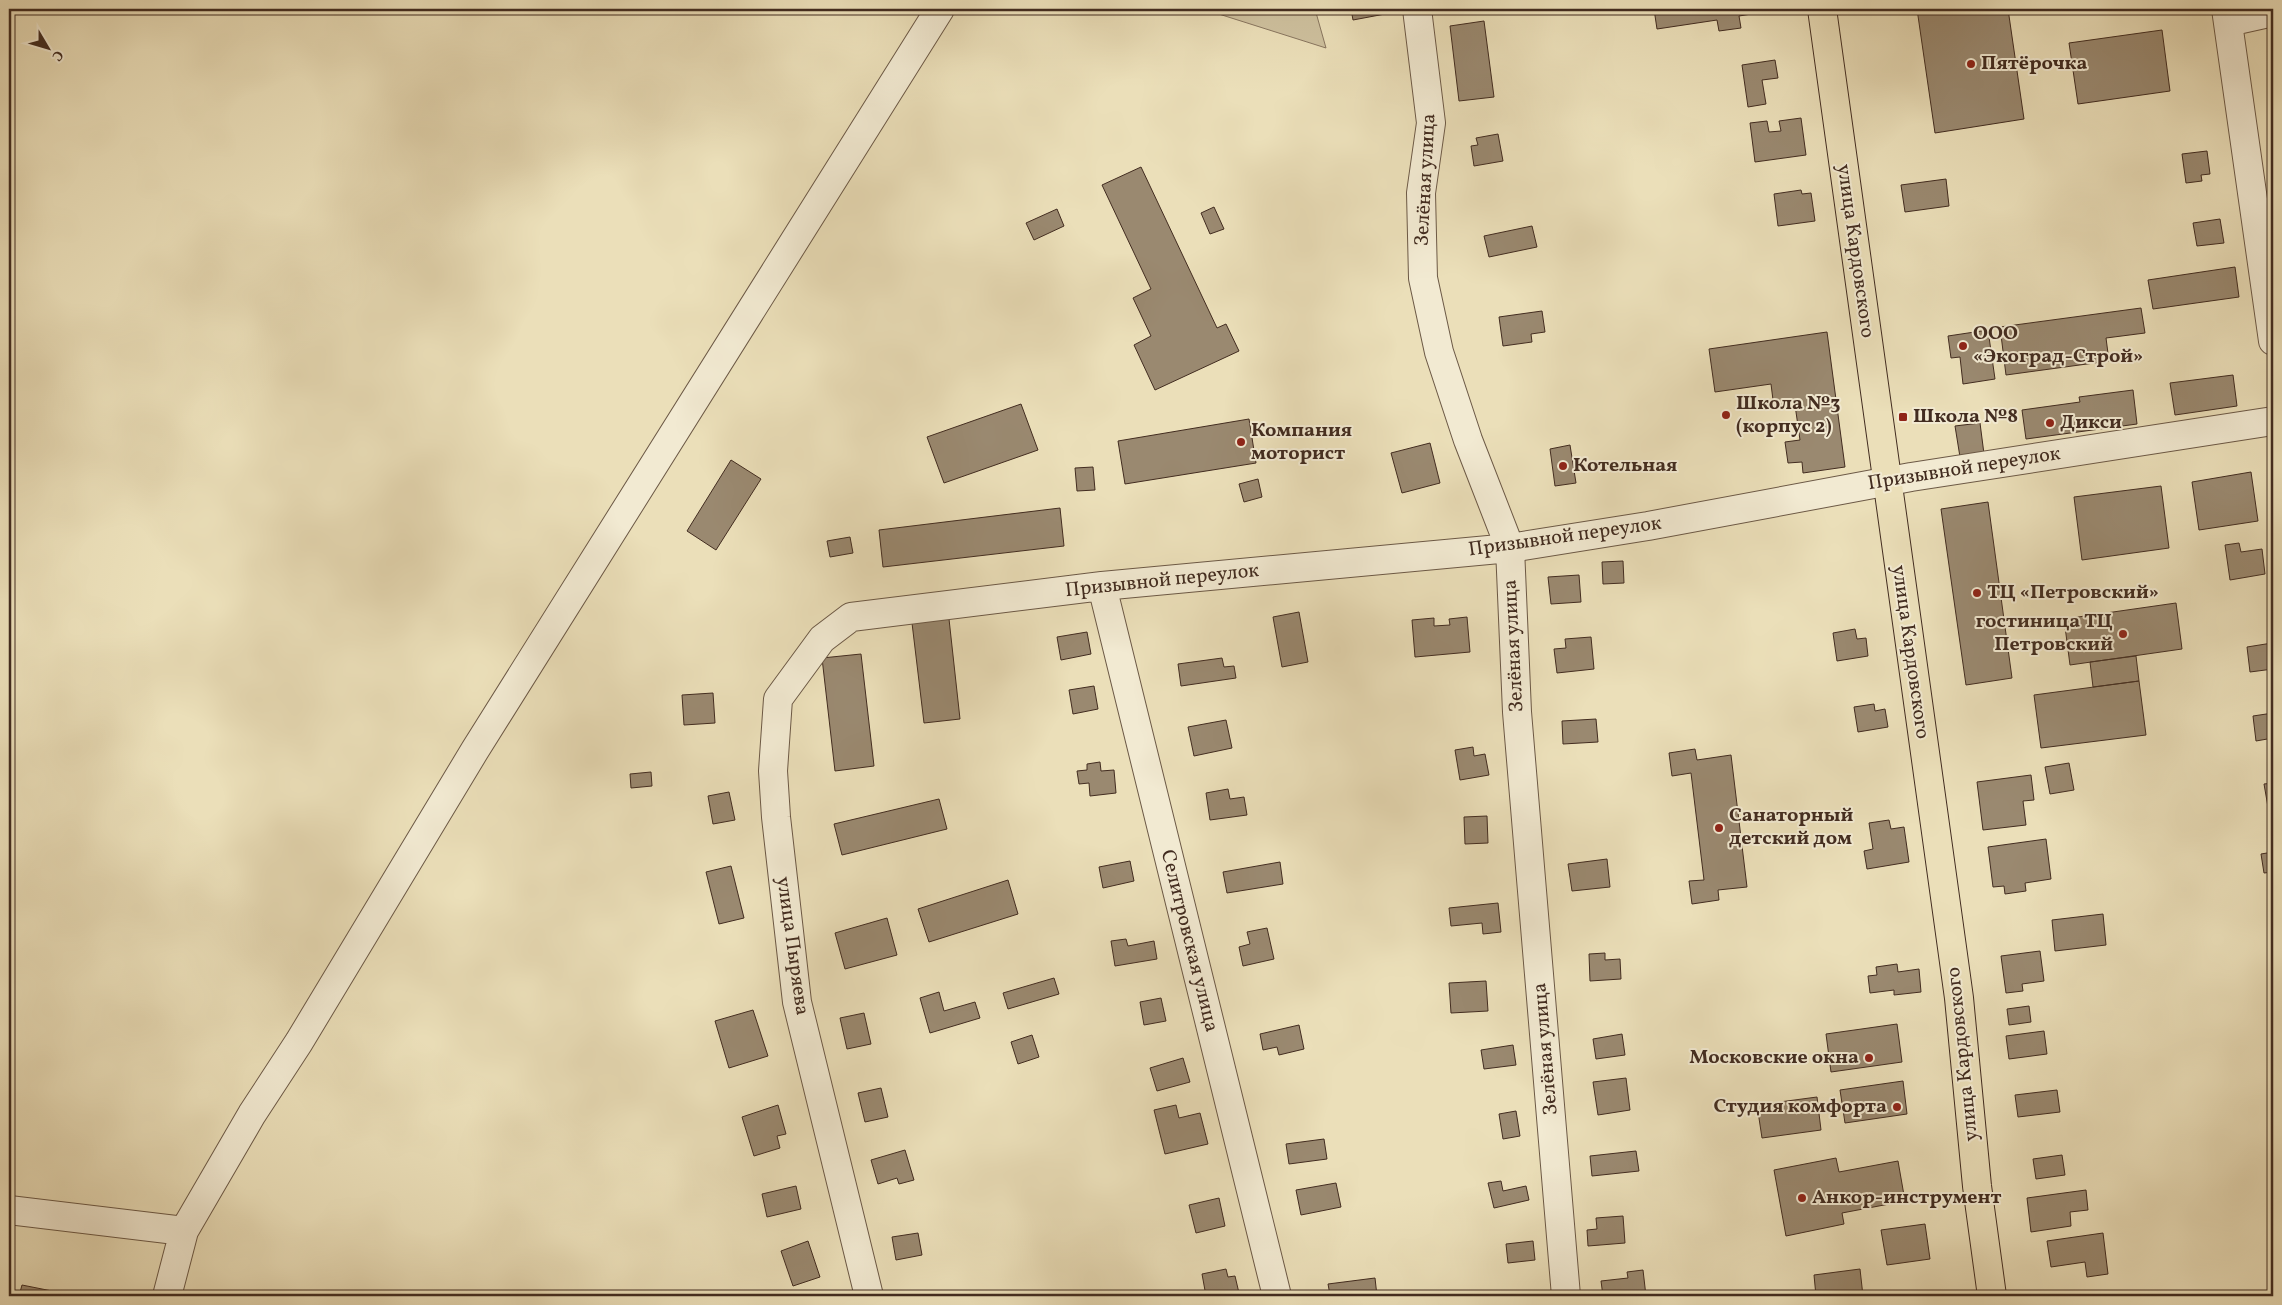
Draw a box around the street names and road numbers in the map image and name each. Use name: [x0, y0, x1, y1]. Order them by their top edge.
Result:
street label: Зелёная улица: [1409, 113, 1443, 247]
street label: улица Кардовского: [1829, 162, 1881, 340]
street label: Призывной переулок: [1866, 440, 2063, 498]
street label: Призывной переулок: [1467, 510, 1664, 564]
street label: Призывной переулок: [1064, 557, 1261, 605]
street label: улица Кардовского: [1884, 563, 1936, 741]
street label: Зелёная улица: [1497, 579, 1531, 713]
street label: Селитровская улица: [1153, 847, 1225, 1035]
street label: улица Пыряева: [768, 875, 816, 1017]
street label: улица Кардовского: [1940, 965, 1986, 1143]
street label: Зелёная улица: [1526, 982, 1566, 1116]

